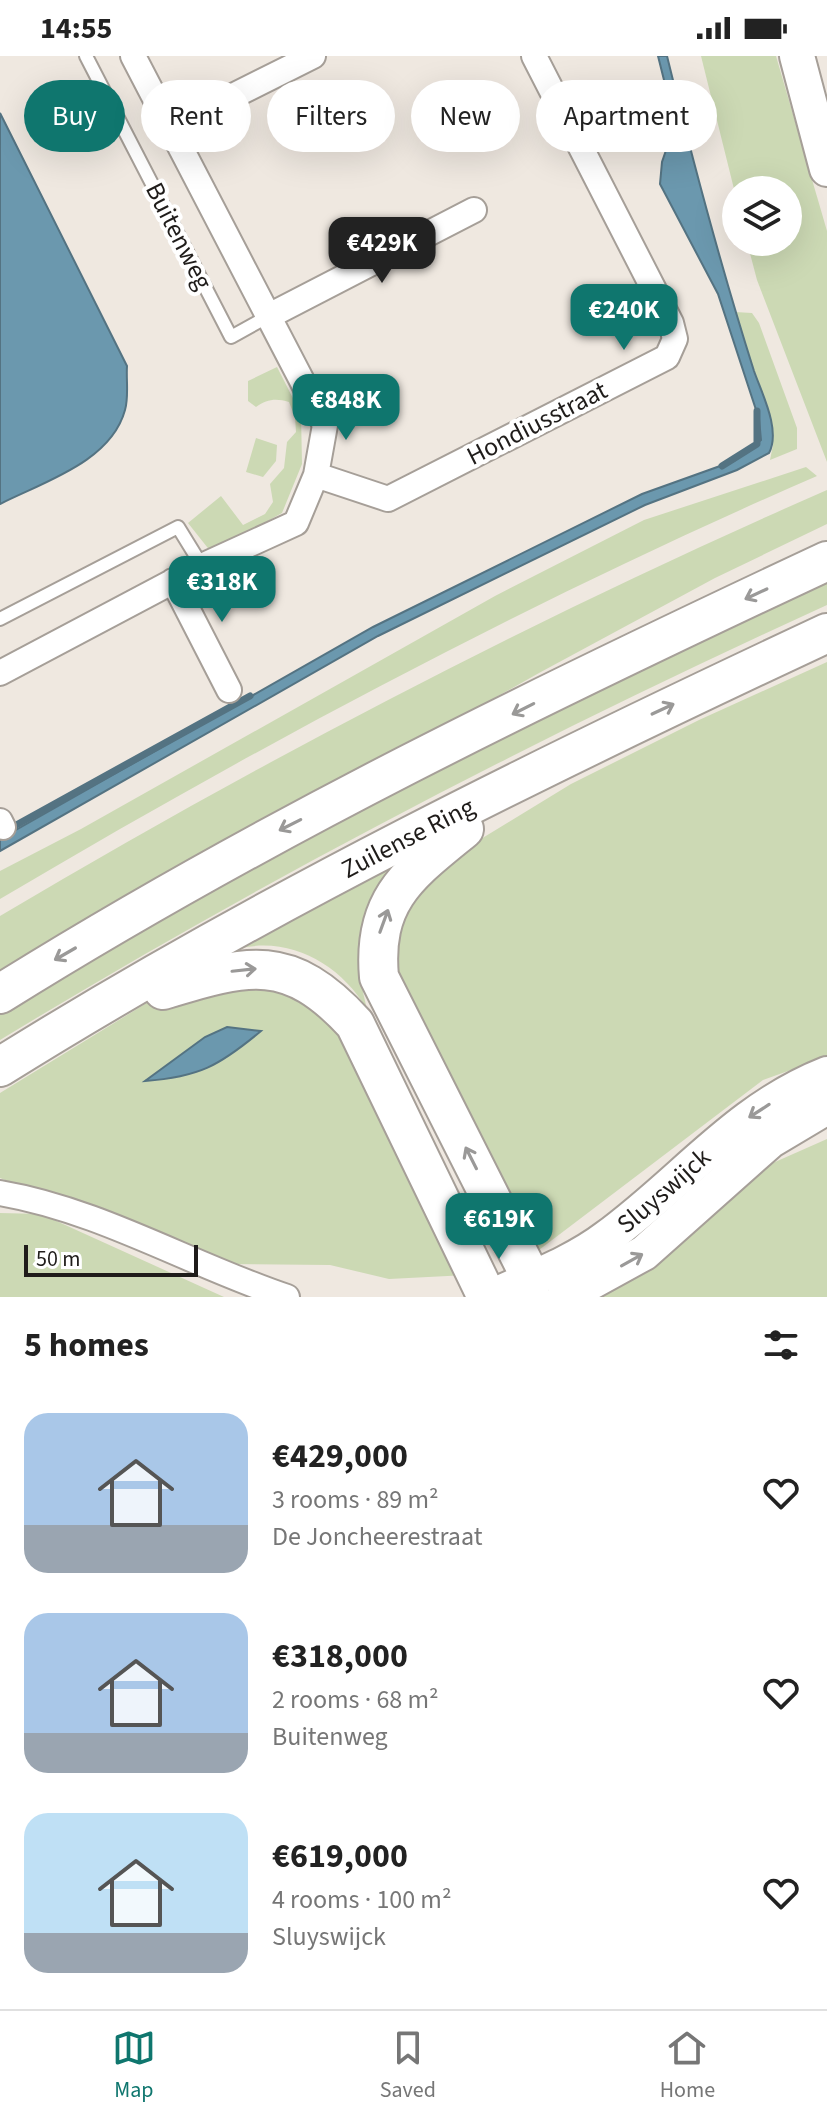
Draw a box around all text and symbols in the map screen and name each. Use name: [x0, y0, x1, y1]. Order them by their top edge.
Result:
text: 14:55: [40, 7, 112, 50]
chip: Buy: [24, 80, 125, 152]
chip: Rent: [141, 80, 251, 152]
chip: Filters: [267, 80, 395, 152]
chip: New: [411, 80, 520, 152]
chip: Apartment: [536, 80, 717, 152]
street label: Buitenweg: [136, 176, 222, 296]
map controls: [722, 176, 802, 256]
button: layers: [722, 176, 802, 256]
pin: €429K: [326, 217, 438, 285]
text: €429K: [347, 224, 417, 261]
pin: €240K: [568, 284, 680, 352]
text: €240K: [589, 291, 659, 328]
street label: Hondiusstraat: [460, 372, 614, 474]
pin: €848K: [290, 374, 402, 442]
text: €848K: [311, 381, 381, 418]
pin: €318K: [166, 556, 278, 624]
text: €318K: [187, 563, 257, 600]
one-way arrow: [745, 587, 769, 602]
one-way arrow: [651, 701, 675, 716]
one-way arrow: [511, 702, 535, 717]
street label: Zuilense Ring: [334, 788, 481, 887]
one-way arrow: [279, 818, 303, 833]
one-way arrow: [378, 909, 392, 934]
one-way arrow: [54, 946, 77, 962]
one-way arrow: [231, 962, 256, 977]
one-way arrow: [748, 1103, 770, 1119]
street label: Sluyswijck: [609, 1139, 719, 1242]
one-way arrow: [463, 1146, 478, 1170]
pin: €619K: [443, 1193, 555, 1261]
text: €619K: [464, 1200, 534, 1237]
scale bar: [24, 1241, 198, 1277]
text: 50 m: [36, 1243, 81, 1275]
one-way arrow: [620, 1252, 644, 1267]
text: 5 homes: [24, 1321, 149, 1370]
icon: filters: [759, 1323, 803, 1367]
text: €429,000: [272, 1432, 408, 1481]
icon: home: [88, 1445, 184, 1541]
icon: heart: [759, 1471, 803, 1515]
text: 3 rooms · 89 m²: [272, 1481, 439, 1518]
text: De Joncheerestraat: [272, 1518, 483, 1555]
text: €318,000: [272, 1632, 408, 1681]
icon: home: [88, 1645, 184, 1741]
icon: heart: [759, 1671, 803, 1715]
text: 2 rooms · 68 m²: [272, 1681, 439, 1718]
text: Buitenweg: [272, 1718, 388, 1755]
text: €619,000: [272, 1832, 408, 1881]
icon: home: [88, 1845, 184, 1941]
icon: heart: [759, 1871, 803, 1915]
text: 4 rooms · 100 m²: [272, 1881, 451, 1918]
text: Sluyswijck: [272, 1918, 386, 1955]
tab: Map: [112, 2026, 156, 2106]
tab: Saved: [380, 2026, 436, 2106]
tab: Home: [660, 2026, 715, 2106]

